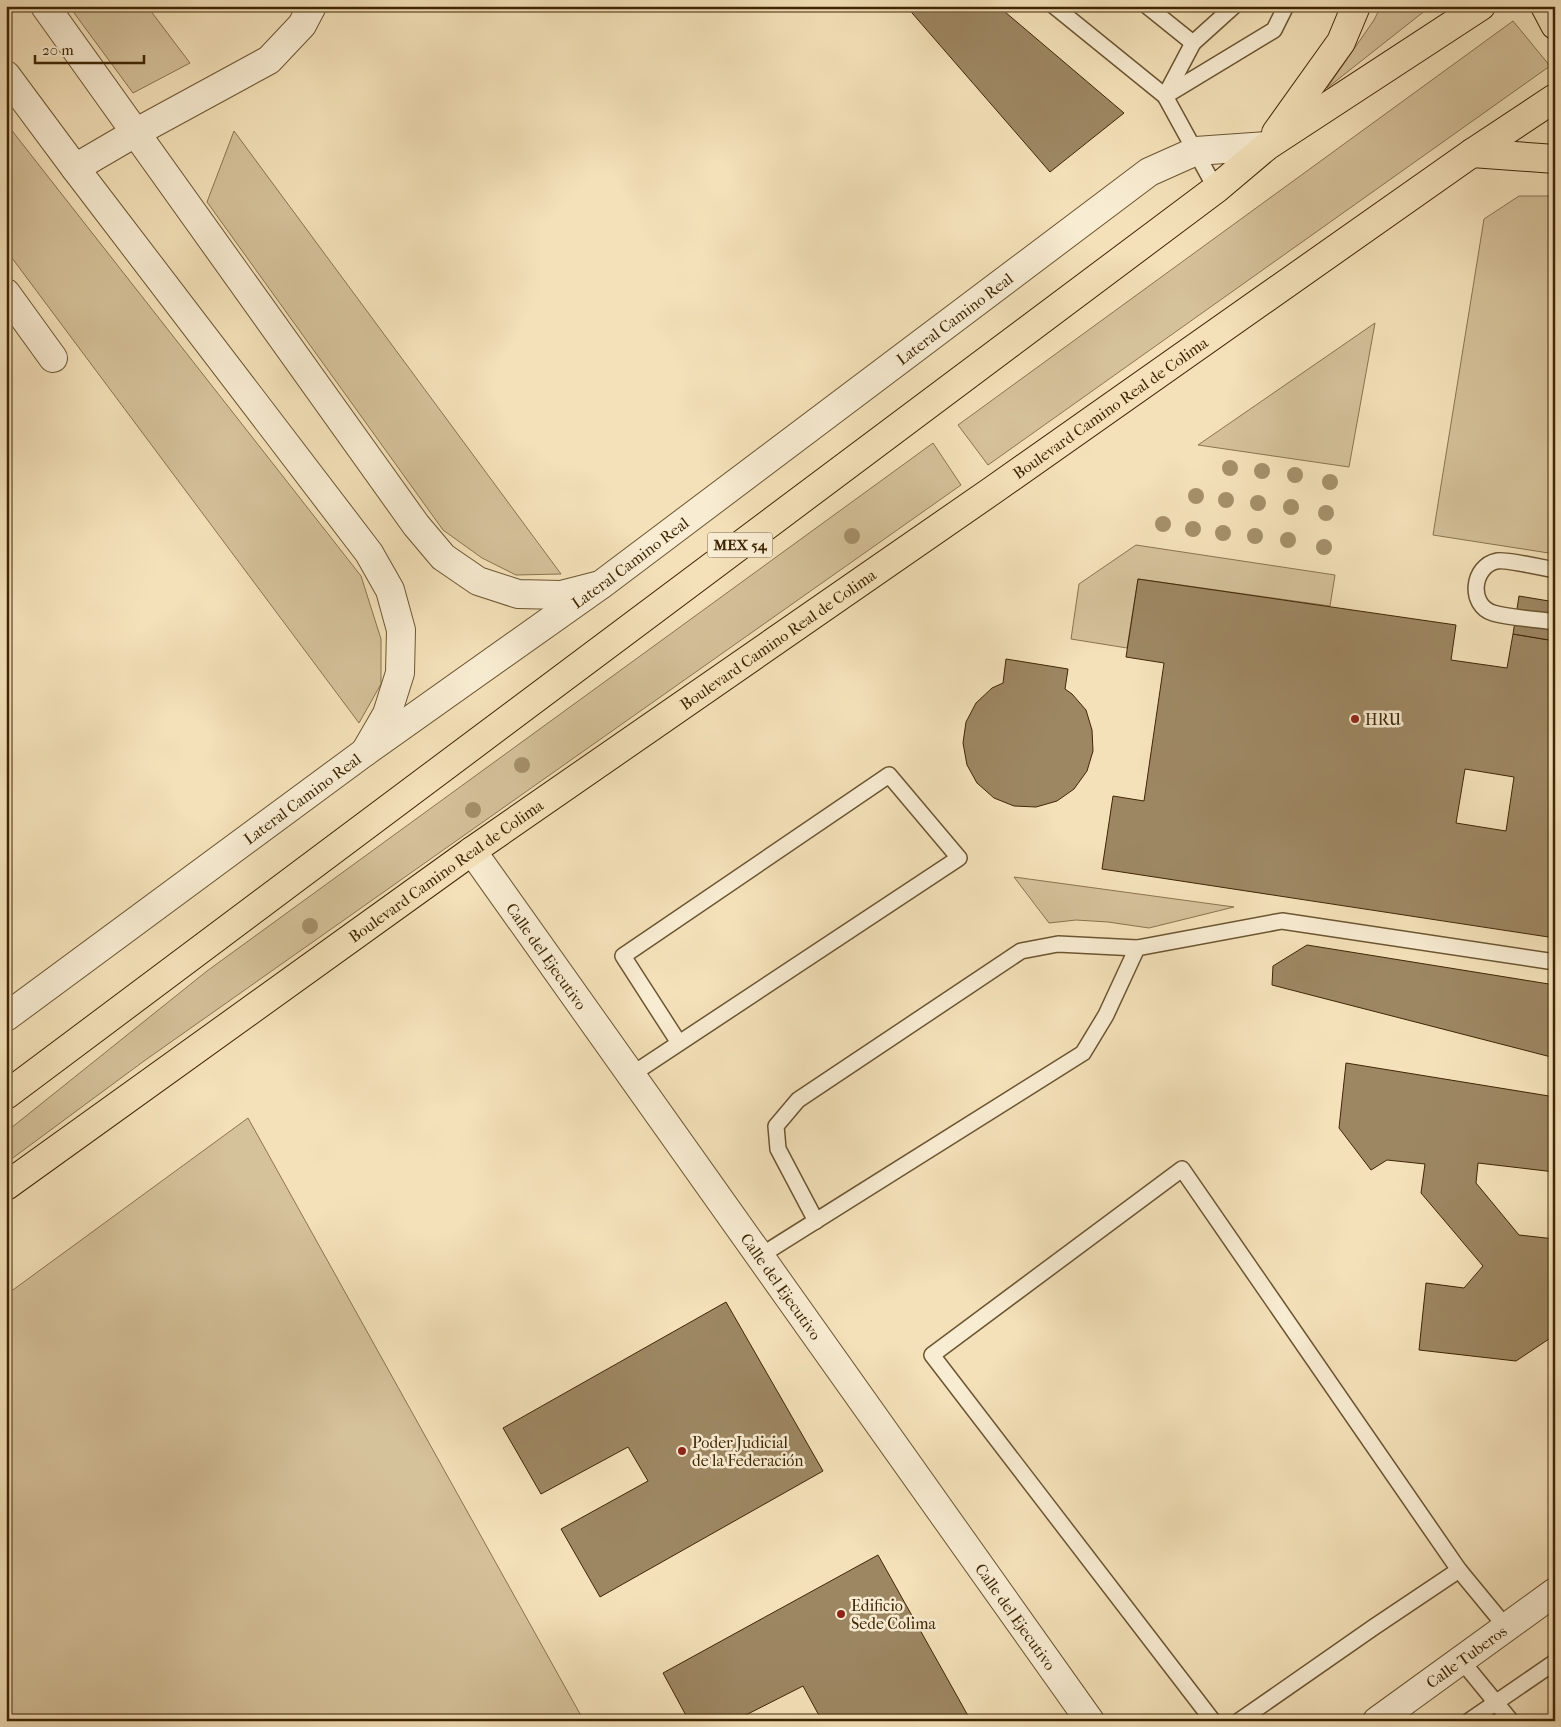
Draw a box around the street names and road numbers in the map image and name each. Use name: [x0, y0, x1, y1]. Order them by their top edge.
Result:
street label: Lateral Camino Real: [892, 268, 1017, 369]
street label: Boulevard Camino Real de Colima: [1009, 332, 1212, 483]
street label: Lateral Camino Real: [568, 512, 693, 612]
road number: MEX 54: [708, 532, 772, 558]
street label: Boulevard Camino Real de Colima: [676, 564, 880, 714]
street label: Lateral Camino Real: [240, 749, 365, 848]
street label: Boulevard Camino Real de Colima: [345, 795, 547, 946]
street label: Calle del Ejecutivo: [502, 899, 591, 1013]
street label: Calle del Ejecutivo: [737, 1229, 826, 1343]
street label: Calle del Ejecutivo: [971, 1559, 1060, 1674]
street label: Calle Tuberos: [1422, 1621, 1510, 1692]

